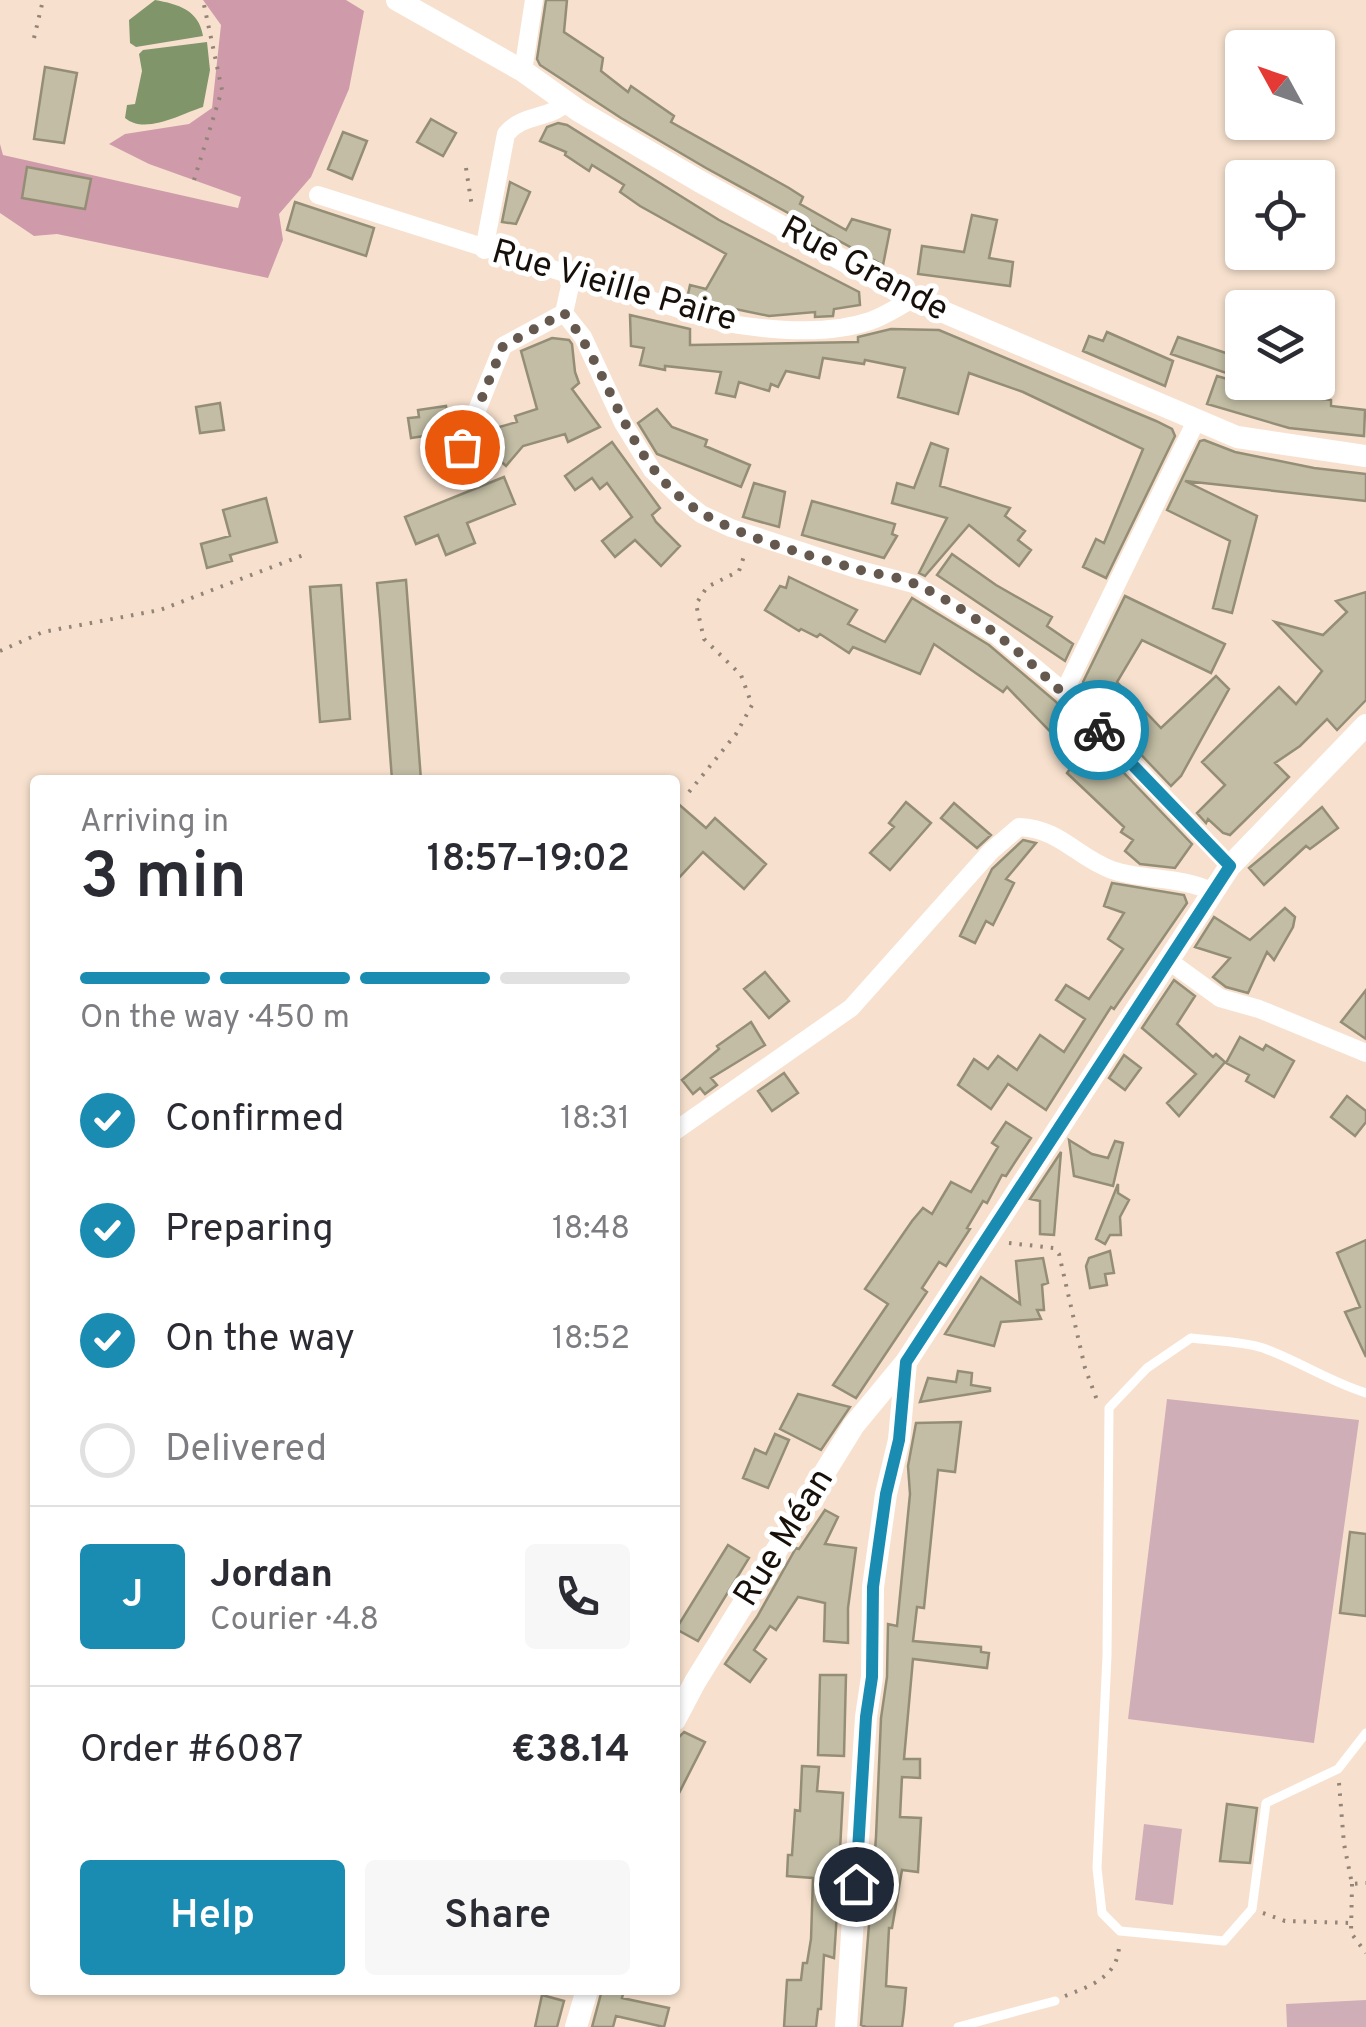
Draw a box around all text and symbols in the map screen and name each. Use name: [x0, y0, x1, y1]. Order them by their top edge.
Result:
north arrow: [1225, 30, 1335, 140]
map controls: [1225, 30, 1335, 400]
button: locate: [1225, 160, 1335, 270]
street label: Rue Grande: [772, 207, 956, 333]
street label: Rue Vieille Paire: [486, 231, 742, 343]
button: layers: [1225, 290, 1335, 400]
pin: [420, 405, 505, 490]
icon: bag: [435, 420, 490, 475]
courier: [1049, 680, 1149, 780]
icon: bike: [1072, 703, 1127, 758]
text: Arriving in: [80, 803, 229, 843]
text: 18:57–19:02: [427, 836, 630, 885]
text: 3 min: [80, 839, 247, 921]
text: On the way · 450 m: [80, 999, 350, 1039]
icon: check: [80, 1093, 135, 1148]
text: Confirmed: [165, 1096, 344, 1145]
text: 18:31: [560, 1100, 630, 1140]
icon: check: [80, 1203, 135, 1258]
text: Preparing: [165, 1206, 334, 1255]
text: 18:48: [552, 1210, 630, 1250]
icon: check: [80, 1313, 135, 1368]
text: On the way: [165, 1316, 355, 1365]
text: 18:52: [552, 1320, 630, 1360]
text: Delivered: [165, 1426, 327, 1475]
street label: Rue Méan: [725, 1461, 845, 1615]
button: phone: [525, 1544, 630, 1649]
text: Jordan: [210, 1552, 333, 1601]
text: J: [122, 1572, 143, 1621]
text: Courier · 4.8: [210, 1601, 379, 1641]
text: Order #6087: [80, 1727, 303, 1776]
text: €38.14: [511, 1727, 630, 1776]
pin: [814, 1842, 899, 1927]
icon: home: [829, 1857, 884, 1912]
button: Help: [80, 1860, 345, 1975]
button: Share: [365, 1860, 630, 1975]

